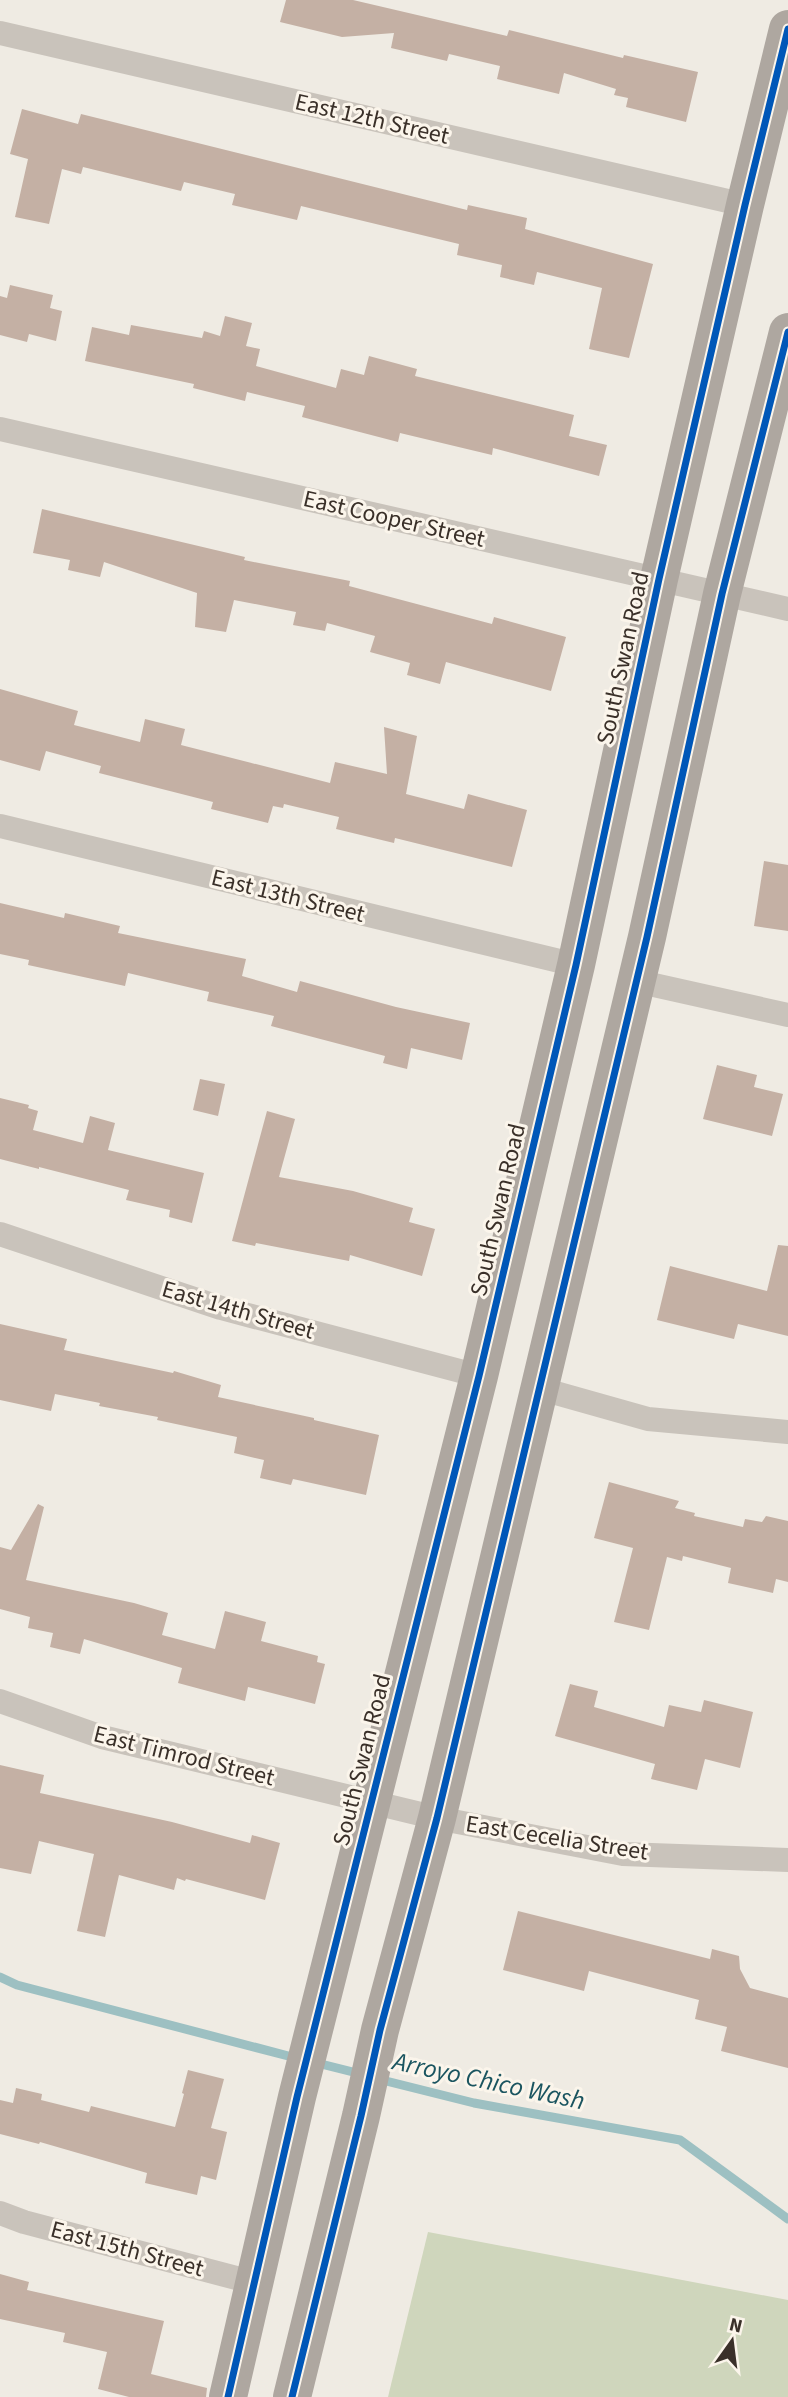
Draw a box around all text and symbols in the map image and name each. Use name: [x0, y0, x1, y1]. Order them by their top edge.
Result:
street label: East 12th Street: [291, 84, 453, 154]
street label: East Cooper Street: [300, 481, 488, 557]
street label: South Swan Road: [588, 568, 658, 748]
street label: East 13th Street: [208, 860, 368, 932]
street label: South Swan Road: [461, 1120, 535, 1300]
street label: East 14th Street: [158, 1272, 318, 1348]
street label: South Swan Road: [324, 1670, 400, 1850]
street label: East Timrod Street: [90, 1717, 278, 1795]
street label: East Cecelia Street: [463, 1806, 651, 1870]
water label: Arroyo Chico Wash: [388, 2042, 588, 2119]
street label: East 15th Street: [47, 2212, 207, 2286]
north arrow: [697, 2306, 767, 2376]
text: N: [726, 2311, 745, 2341]

